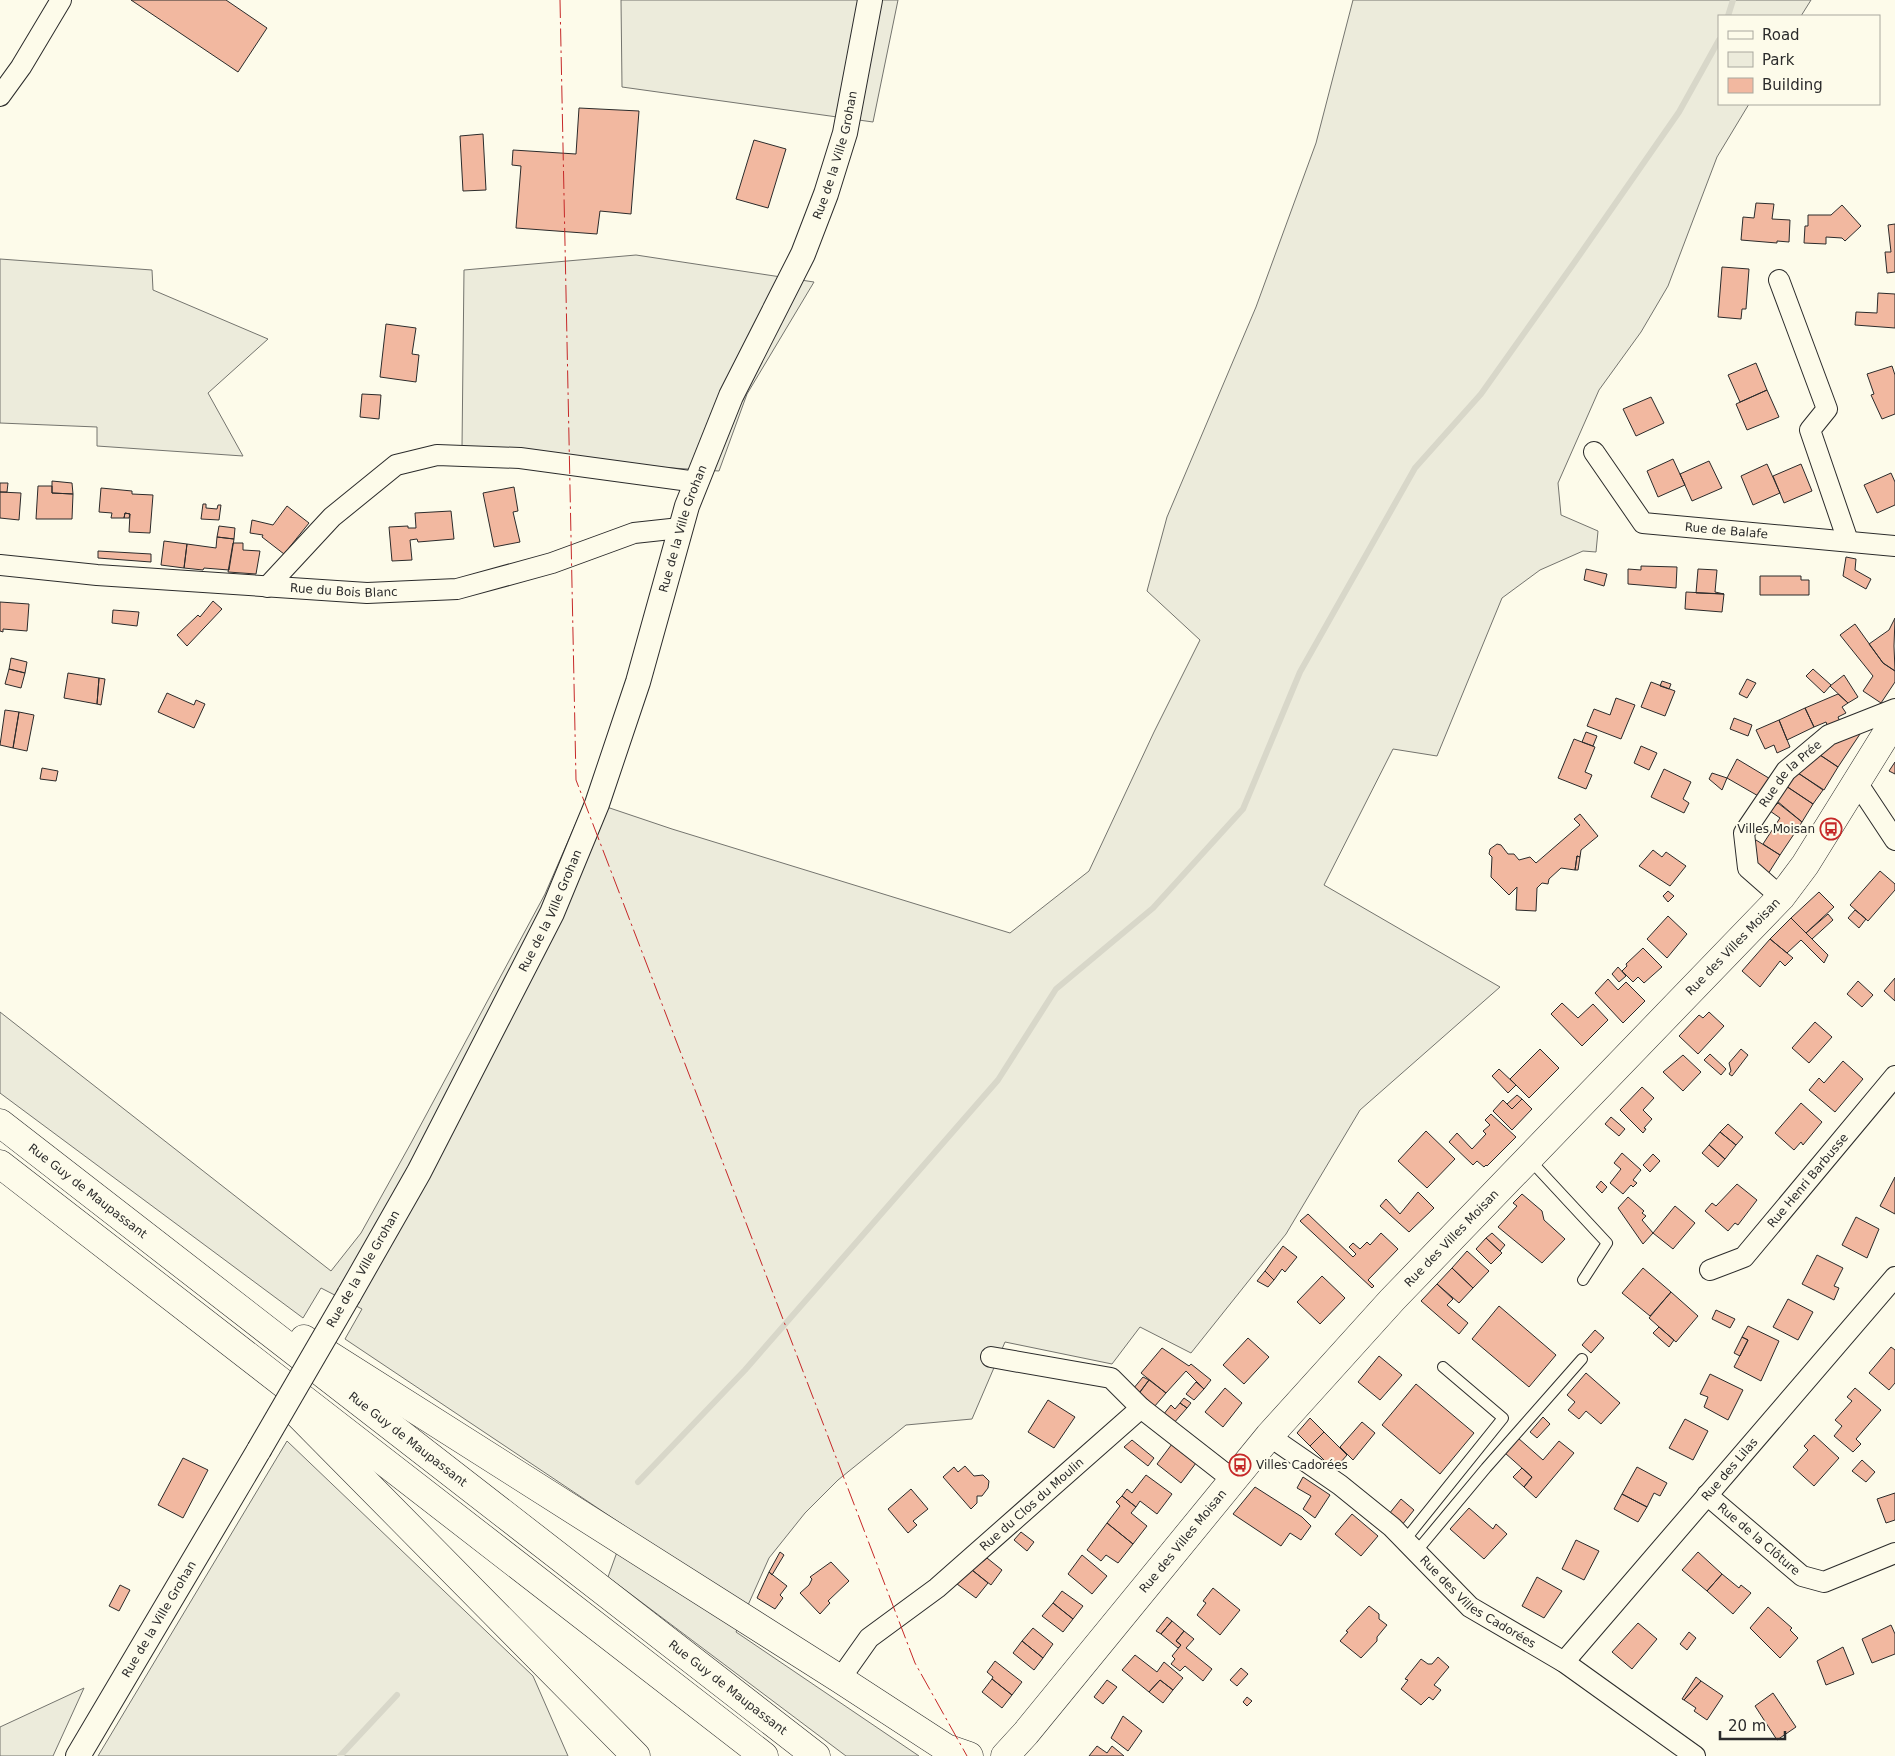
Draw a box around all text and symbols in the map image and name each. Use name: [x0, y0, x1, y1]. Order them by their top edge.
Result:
legend: [1718, 15, 1880, 105]
text: Road: [1762, 26, 1800, 44]
text: Park: [1762, 51, 1795, 69]
text: Building: [1762, 76, 1823, 94]
street label: Rue de la Ville Grohan: [810, 90, 860, 221]
street label: Rue de la Ville Grohan: [656, 463, 710, 594]
street label: Rue de Balafe: [1684, 520, 1769, 541]
street label: Rue du Bois Blanc: [290, 581, 398, 600]
street label: Rue de la Prée: [1756, 737, 1824, 810]
bus stop icon: Villes Moisan: [1819, 817, 1843, 841]
place label: Villes Moisan: [1737, 822, 1815, 836]
street label: Rue de la Ville Grohan: [516, 848, 584, 974]
street label: Rue des Villes Moisan: [1683, 895, 1783, 998]
street label: Rue Henri Barbusse: [1764, 1131, 1851, 1230]
street label: Rue Guy de Maupassant: [26, 1141, 150, 1241]
street label: Rue des Villes Moisan: [1402, 1187, 1502, 1290]
street label: Rue de la Ville Grohan: [324, 1208, 402, 1330]
street label: Rue Guy de Maupassant: [346, 1389, 470, 1490]
street label: Rue des Lilas: [1699, 1435, 1761, 1504]
bus stop icon: Villes Cadorées: [1228, 1453, 1252, 1477]
street label: Rue du Clos du Moulin: [977, 1455, 1086, 1554]
place label: Villes Cadorées: [1256, 1458, 1348, 1472]
street label: Rue des Villes Moisan: [1137, 1487, 1229, 1596]
street label: Rue de la Clôture: [1715, 1500, 1803, 1578]
street label: Rue des Villes Cadorées: [1417, 1553, 1538, 1651]
street label: Rue de la Ville Grohan: [119, 1558, 199, 1680]
street label: Rue Guy de Maupassant: [666, 1637, 790, 1738]
scale bar: [1720, 1708, 1785, 1740]
text: 20 m: [1728, 1717, 1766, 1735]

